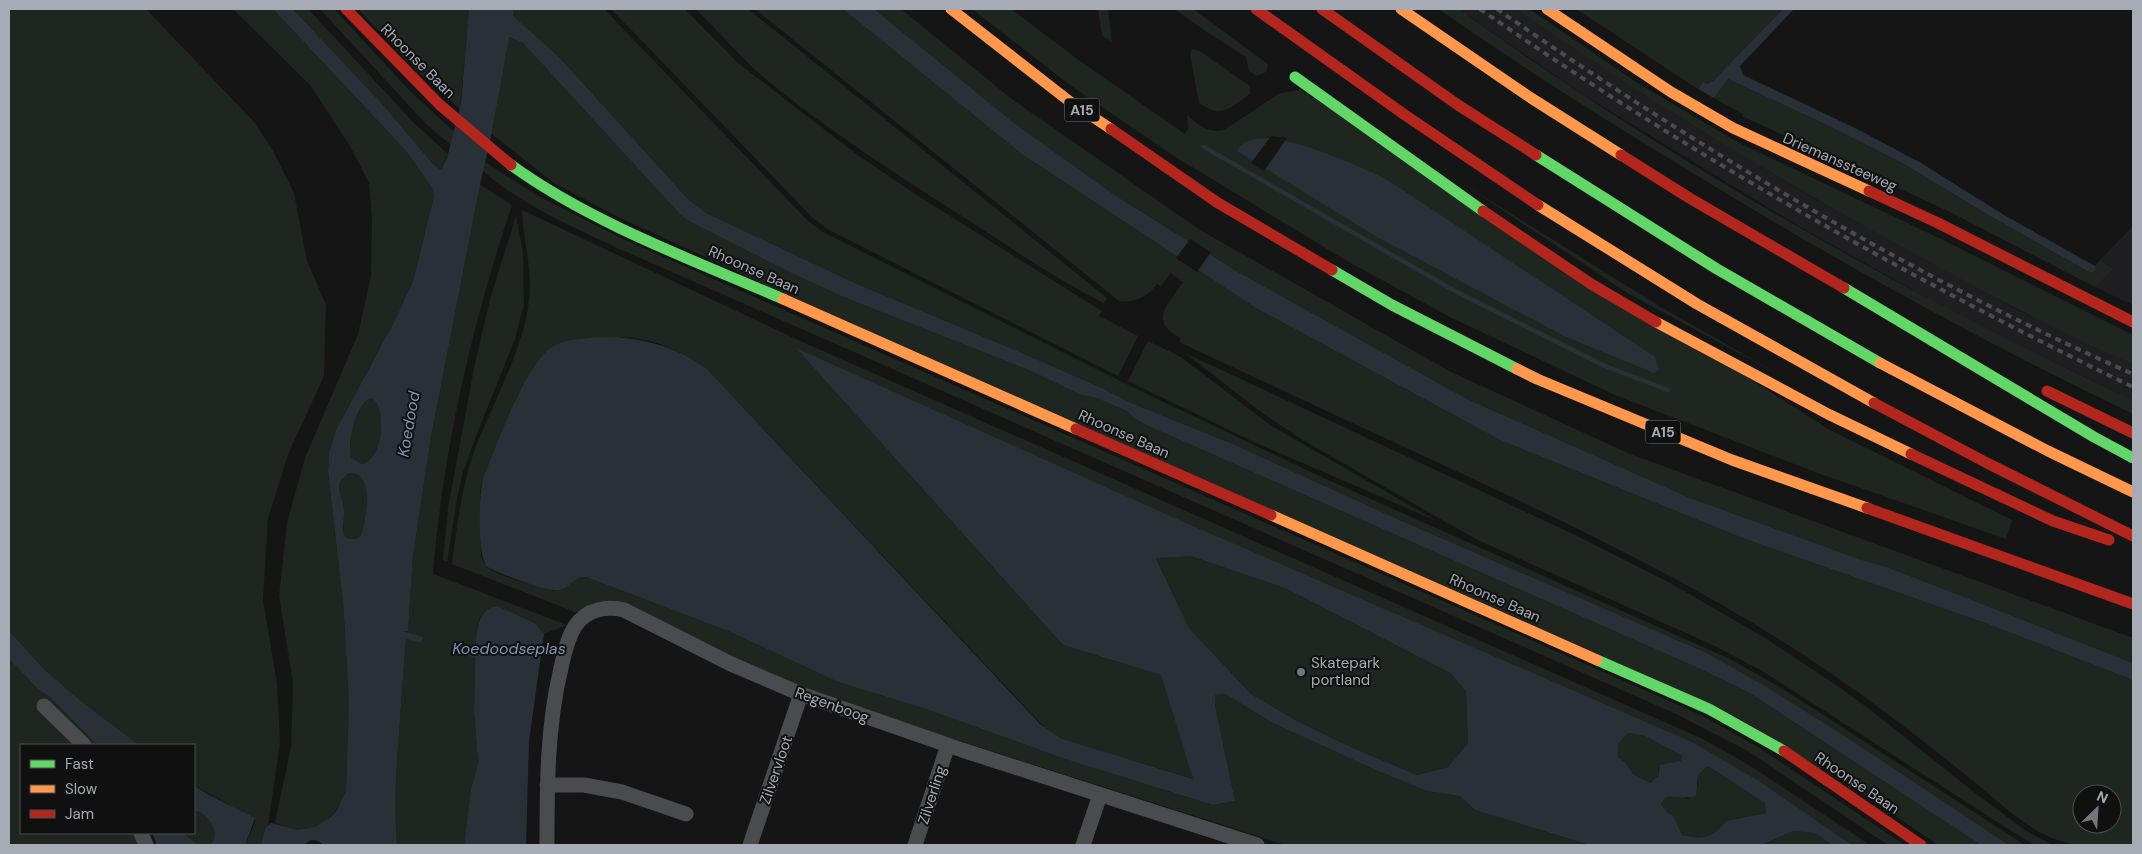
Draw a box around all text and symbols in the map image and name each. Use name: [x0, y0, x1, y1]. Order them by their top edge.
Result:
street label: Rhoonse Baan: [376, 19, 460, 103]
road number: A15: [1064, 98, 1100, 122]
street label: Driemanssteeweg: [1780, 128, 1900, 196]
street label: Rhoonse Baan: [705, 241, 803, 299]
water label: Koedood: [392, 389, 425, 459]
street label: Rhoonse Baan: [1075, 405, 1173, 463]
road number: A15: [1646, 421, 1680, 444]
street label: Rhoonse Baan: [1446, 569, 1544, 627]
water label: Koedoodseplas: [452, 638, 566, 659]
place label: Skatepark portland: [1311, 653, 1380, 690]
marker: Skatepark portland: [1295, 666, 1307, 678]
street label: Regenboog: [792, 682, 872, 728]
street label: Zilvervloot: [755, 733, 797, 807]
legend: [20, 744, 195, 834]
street label: Rhoonse Baan: [1811, 747, 1903, 819]
text: Fast: [65, 754, 94, 774]
street label: Zilverling: [913, 763, 951, 827]
text: Slow: [65, 779, 98, 799]
north arrow: [2072, 784, 2122, 834]
text: N: [2094, 787, 2111, 808]
text: Jam: [65, 804, 94, 824]

